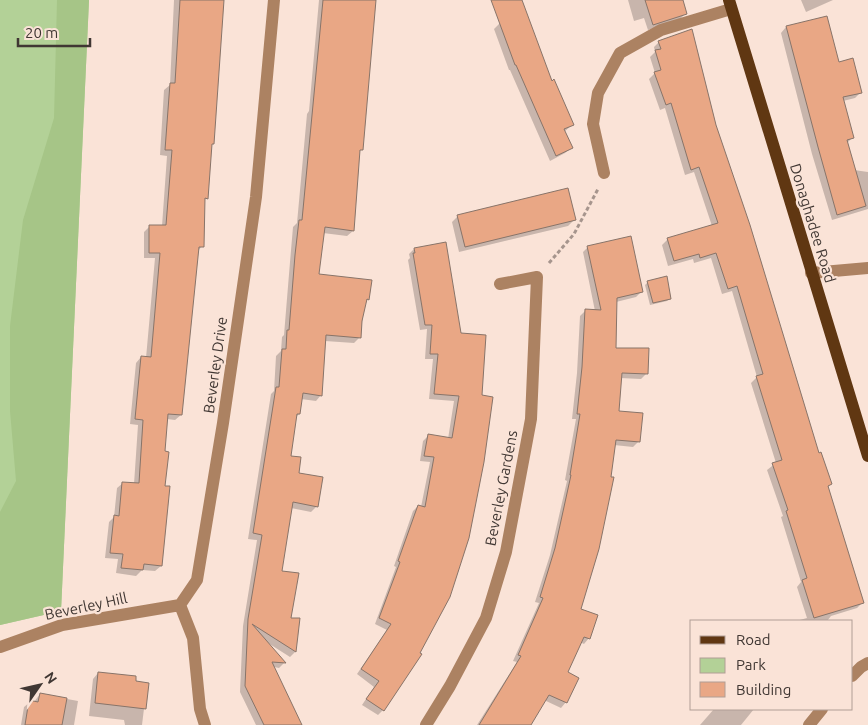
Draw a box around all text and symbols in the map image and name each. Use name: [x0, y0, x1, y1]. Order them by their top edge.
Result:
scale bar: [18, 15, 90, 47]
text: 20 m: [25, 24, 58, 41]
street label: Donaghadee Road: [787, 161, 839, 285]
street label: Beverley Drive: [200, 316, 230, 414]
street label: Beverley Gardens: [481, 429, 521, 547]
street label: Beverley Hill: [43, 589, 129, 623]
legend: [690, 620, 853, 710]
text: Road: [736, 631, 771, 648]
text: Park: [736, 656, 766, 673]
north arrow: [15, 660, 65, 710]
text: N: [41, 669, 60, 687]
text: Building: [736, 681, 791, 698]

